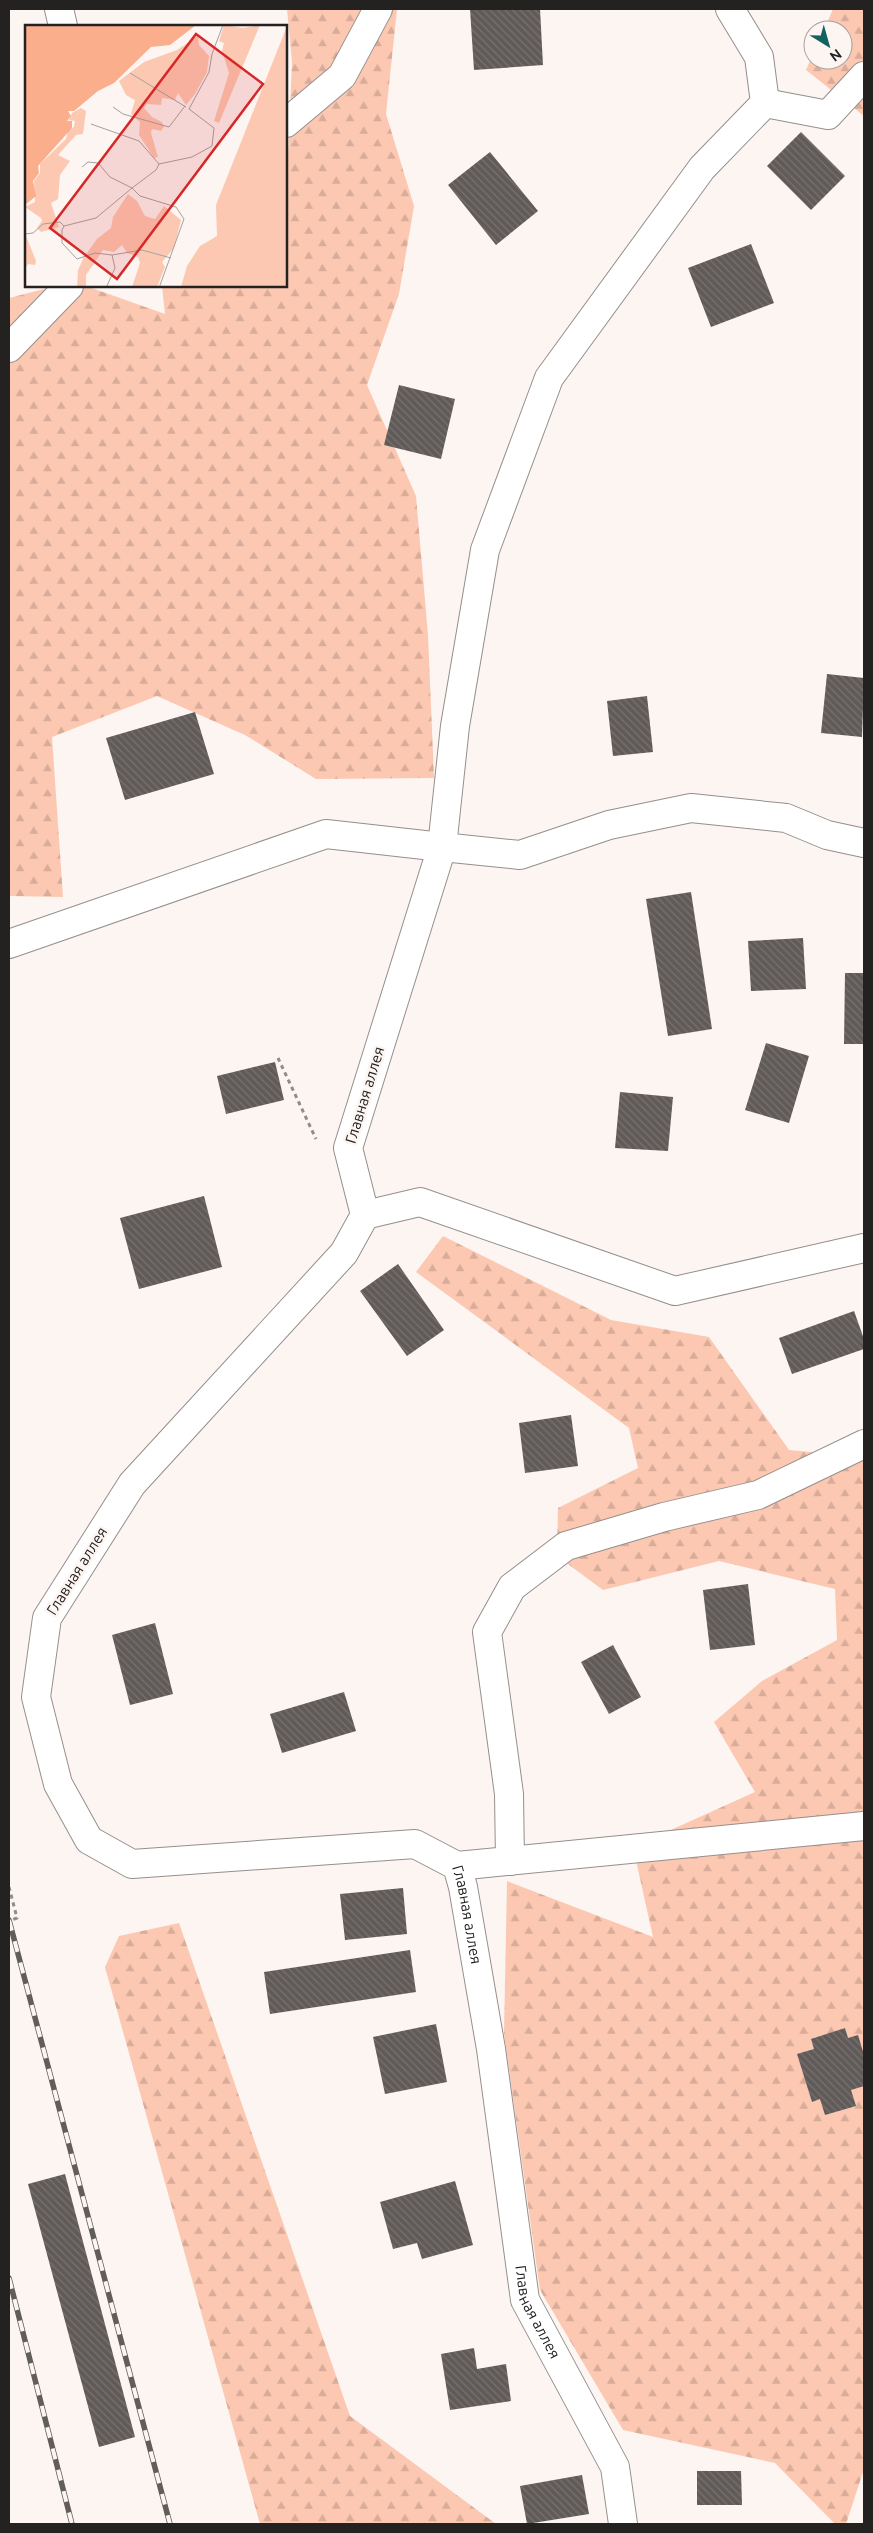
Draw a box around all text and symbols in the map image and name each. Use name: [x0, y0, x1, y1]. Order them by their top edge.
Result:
north arrow: [803, 20, 853, 70]
inset map: [25, 25, 288, 288]
text: N: [827, 46, 845, 65]
street label: Главная аллея: [342, 1044, 387, 1145]
street label: Главная аллея: [43, 1524, 110, 1618]
street label: Главная аллея: [449, 1863, 485, 1965]
street label: Главная аллея: [512, 2264, 564, 2361]

